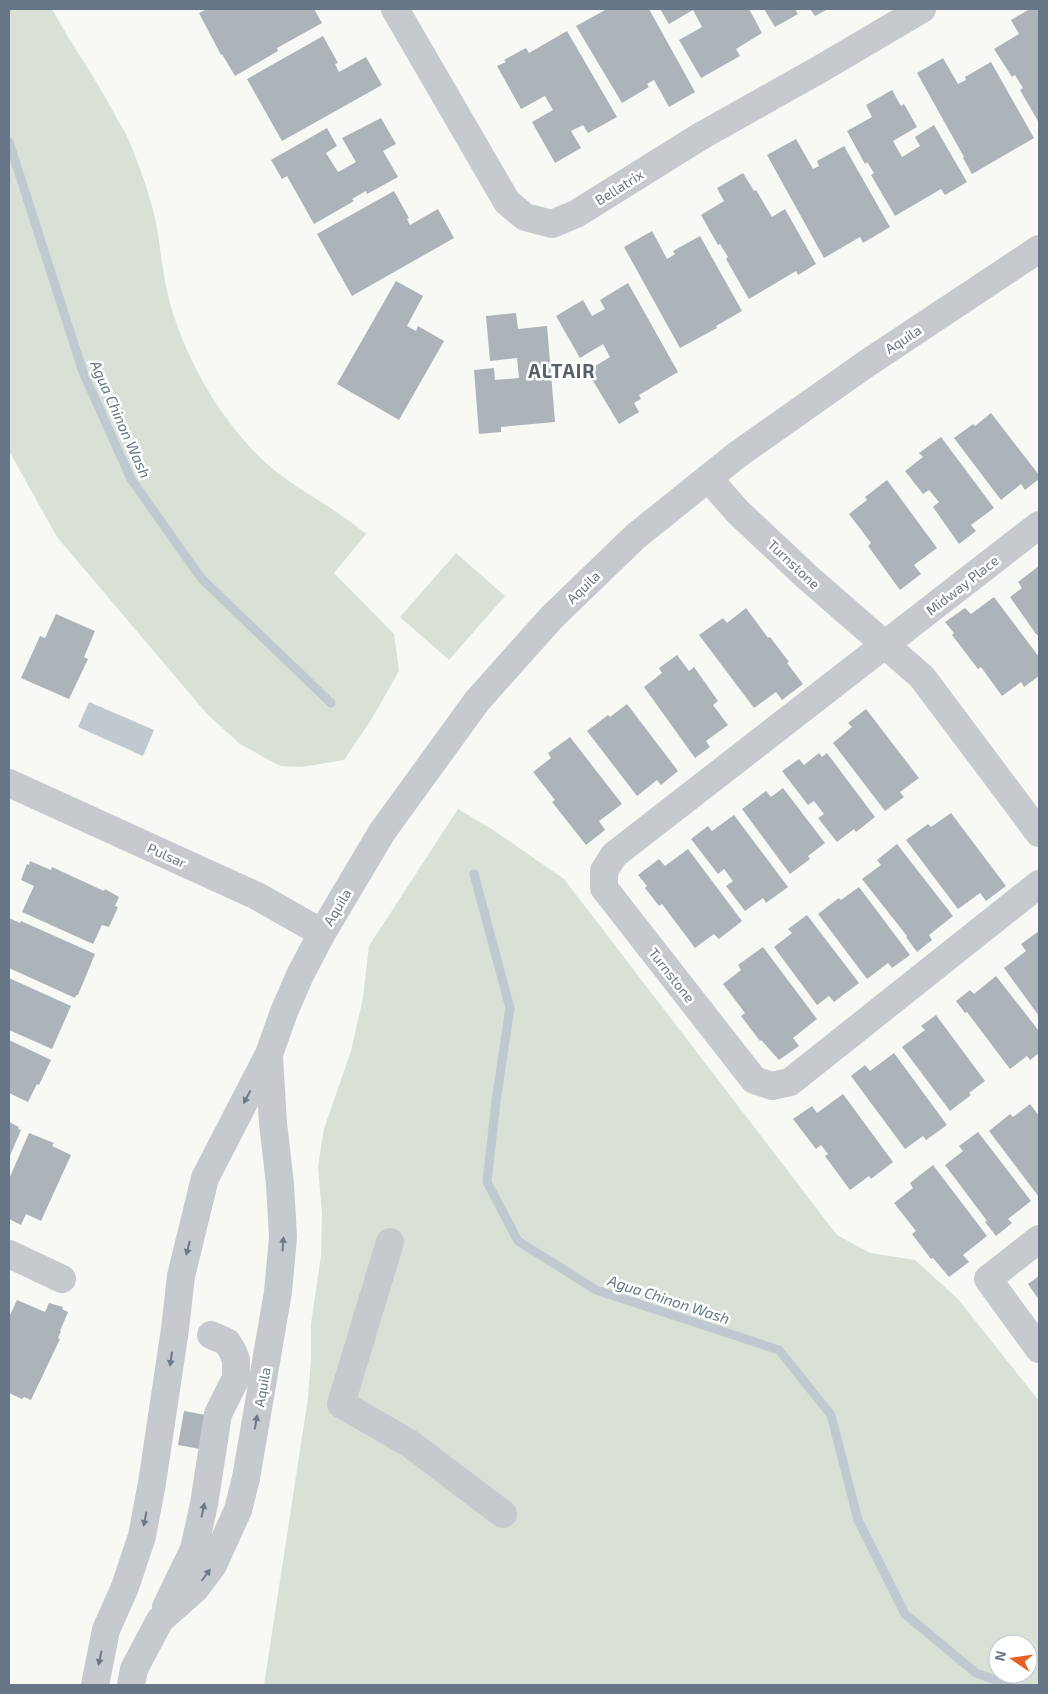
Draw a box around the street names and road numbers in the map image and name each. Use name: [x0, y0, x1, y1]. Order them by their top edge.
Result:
street label: Bellatrix: [592, 165, 647, 209]
street label: Aquila: [882, 321, 924, 357]
street label: Turnstone: [765, 536, 823, 592]
street label: Midway Place: [922, 551, 1002, 619]
street label: Aquila: [563, 567, 603, 607]
street label: Pulsar: [145, 839, 189, 871]
street label: Aquila: [319, 885, 355, 929]
street label: Turnstone: [645, 944, 699, 1006]
street label: Aquila: [250, 1366, 274, 1408]

